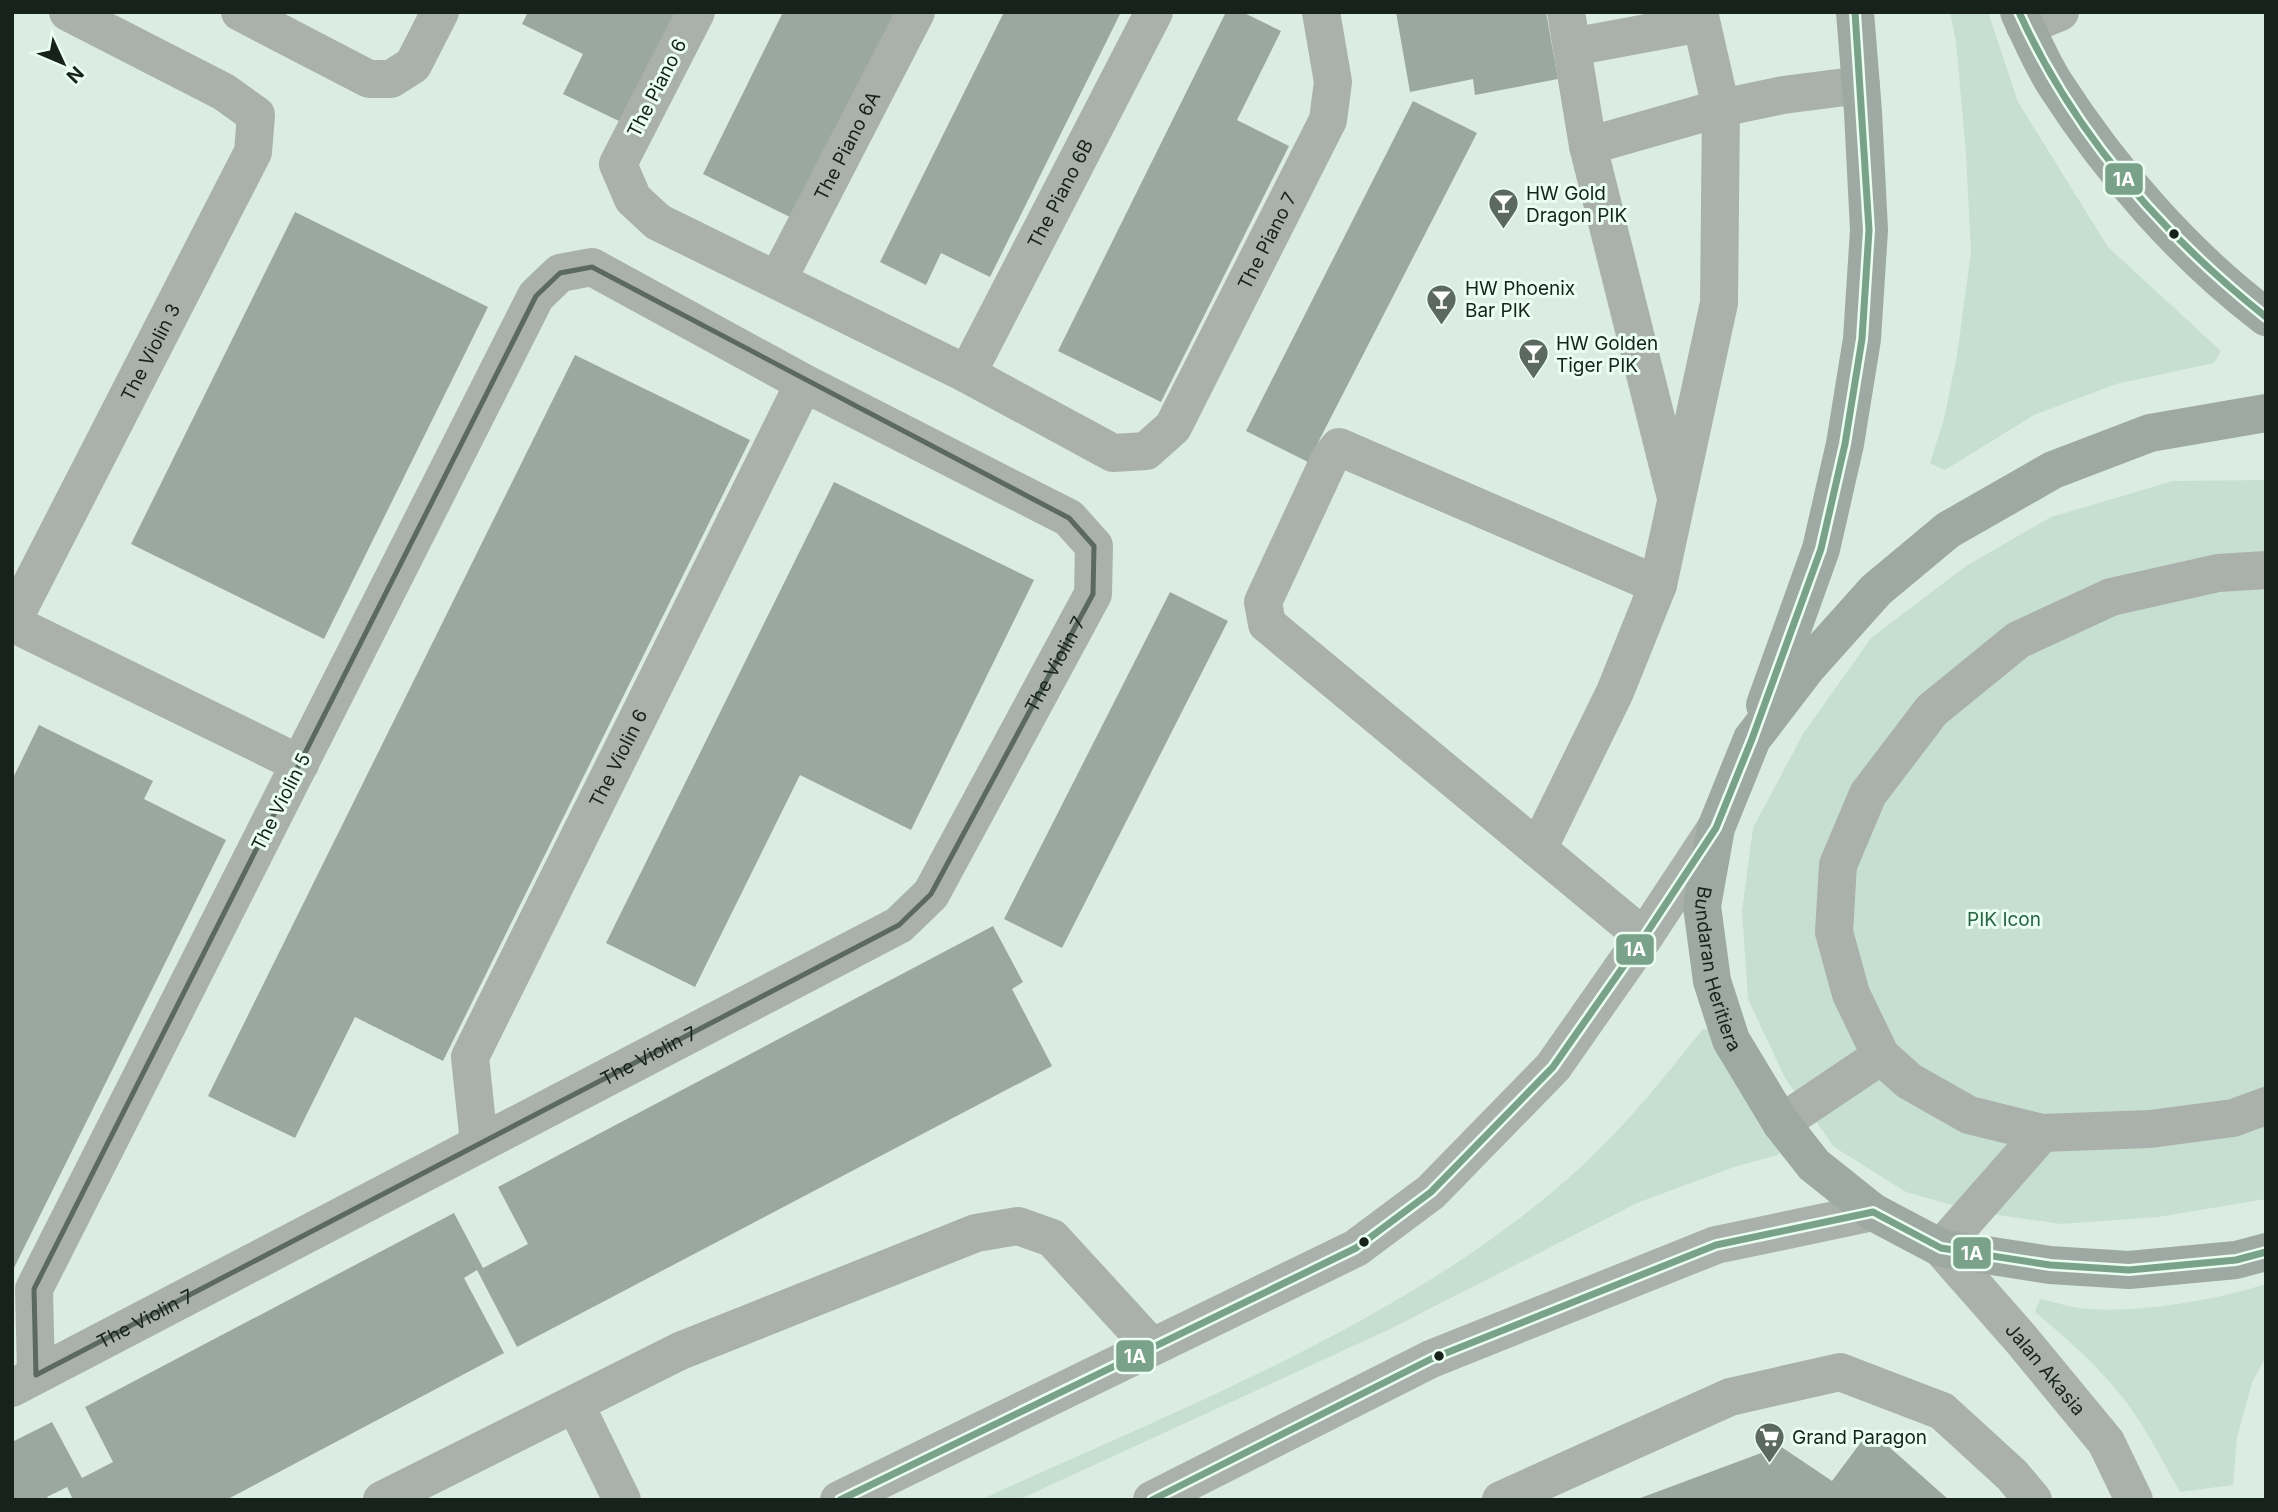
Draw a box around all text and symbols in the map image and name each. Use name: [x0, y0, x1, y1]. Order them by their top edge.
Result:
north arrow: [28, 28, 98, 98]
street label: The Piano 6: [622, 35, 692, 141]
text: N: [62, 61, 88, 88]
street label: The Piano 6A: [809, 87, 885, 204]
street label: The Piano 6B: [1023, 135, 1098, 252]
line badge: 1A: [2104, 162, 2144, 196]
text: 1A: [2113, 168, 2135, 191]
place label: HW Gold Dragon PIK: [1526, 182, 1627, 227]
bar icon: HW Gold Dragon PIK: [1486, 187, 1520, 231]
street label: The Piano 7: [1233, 188, 1301, 293]
unlabelled marker: [2167, 227, 2181, 241]
place label: HW Phoenix Bar PIK: [1465, 277, 1575, 322]
bar icon: HW Phoenix Bar PIK: [1425, 282, 1459, 326]
street label: The Violin 3: [116, 300, 185, 405]
place label: HW Golden Tiger PIK: [1556, 332, 1658, 377]
bar icon: HW Golden Tiger PIK: [1516, 337, 1550, 381]
street label: The Violin 7: [1020, 613, 1090, 716]
street label: The Violin 6: [584, 705, 652, 811]
street label: The Violin 5: [247, 749, 315, 855]
street label: Bundaran Heritiera: [1690, 885, 1747, 1056]
park label: PIK Icon: [1967, 908, 2041, 931]
line badge: 1A: [1615, 933, 1655, 966]
text: 1A: [1624, 938, 1646, 961]
street label: The Violin 7: [596, 1021, 701, 1090]
unlabelled marker: [1357, 1235, 1371, 1249]
line badge: 1A: [1952, 1236, 1992, 1270]
text: 1A: [1961, 1242, 1983, 1265]
street label: The Violin 7: [93, 1284, 197, 1353]
street label: Jalan Akasia: [2001, 1318, 2090, 1420]
line badge: 1A: [1115, 1339, 1155, 1373]
text: 1A: [1124, 1345, 1146, 1368]
unlabelled marker: [1432, 1349, 1446, 1363]
supermarket icon: Grand Paragon: [1752, 1420, 1786, 1464]
place label: Grand Paragon: [1792, 1426, 1927, 1449]

